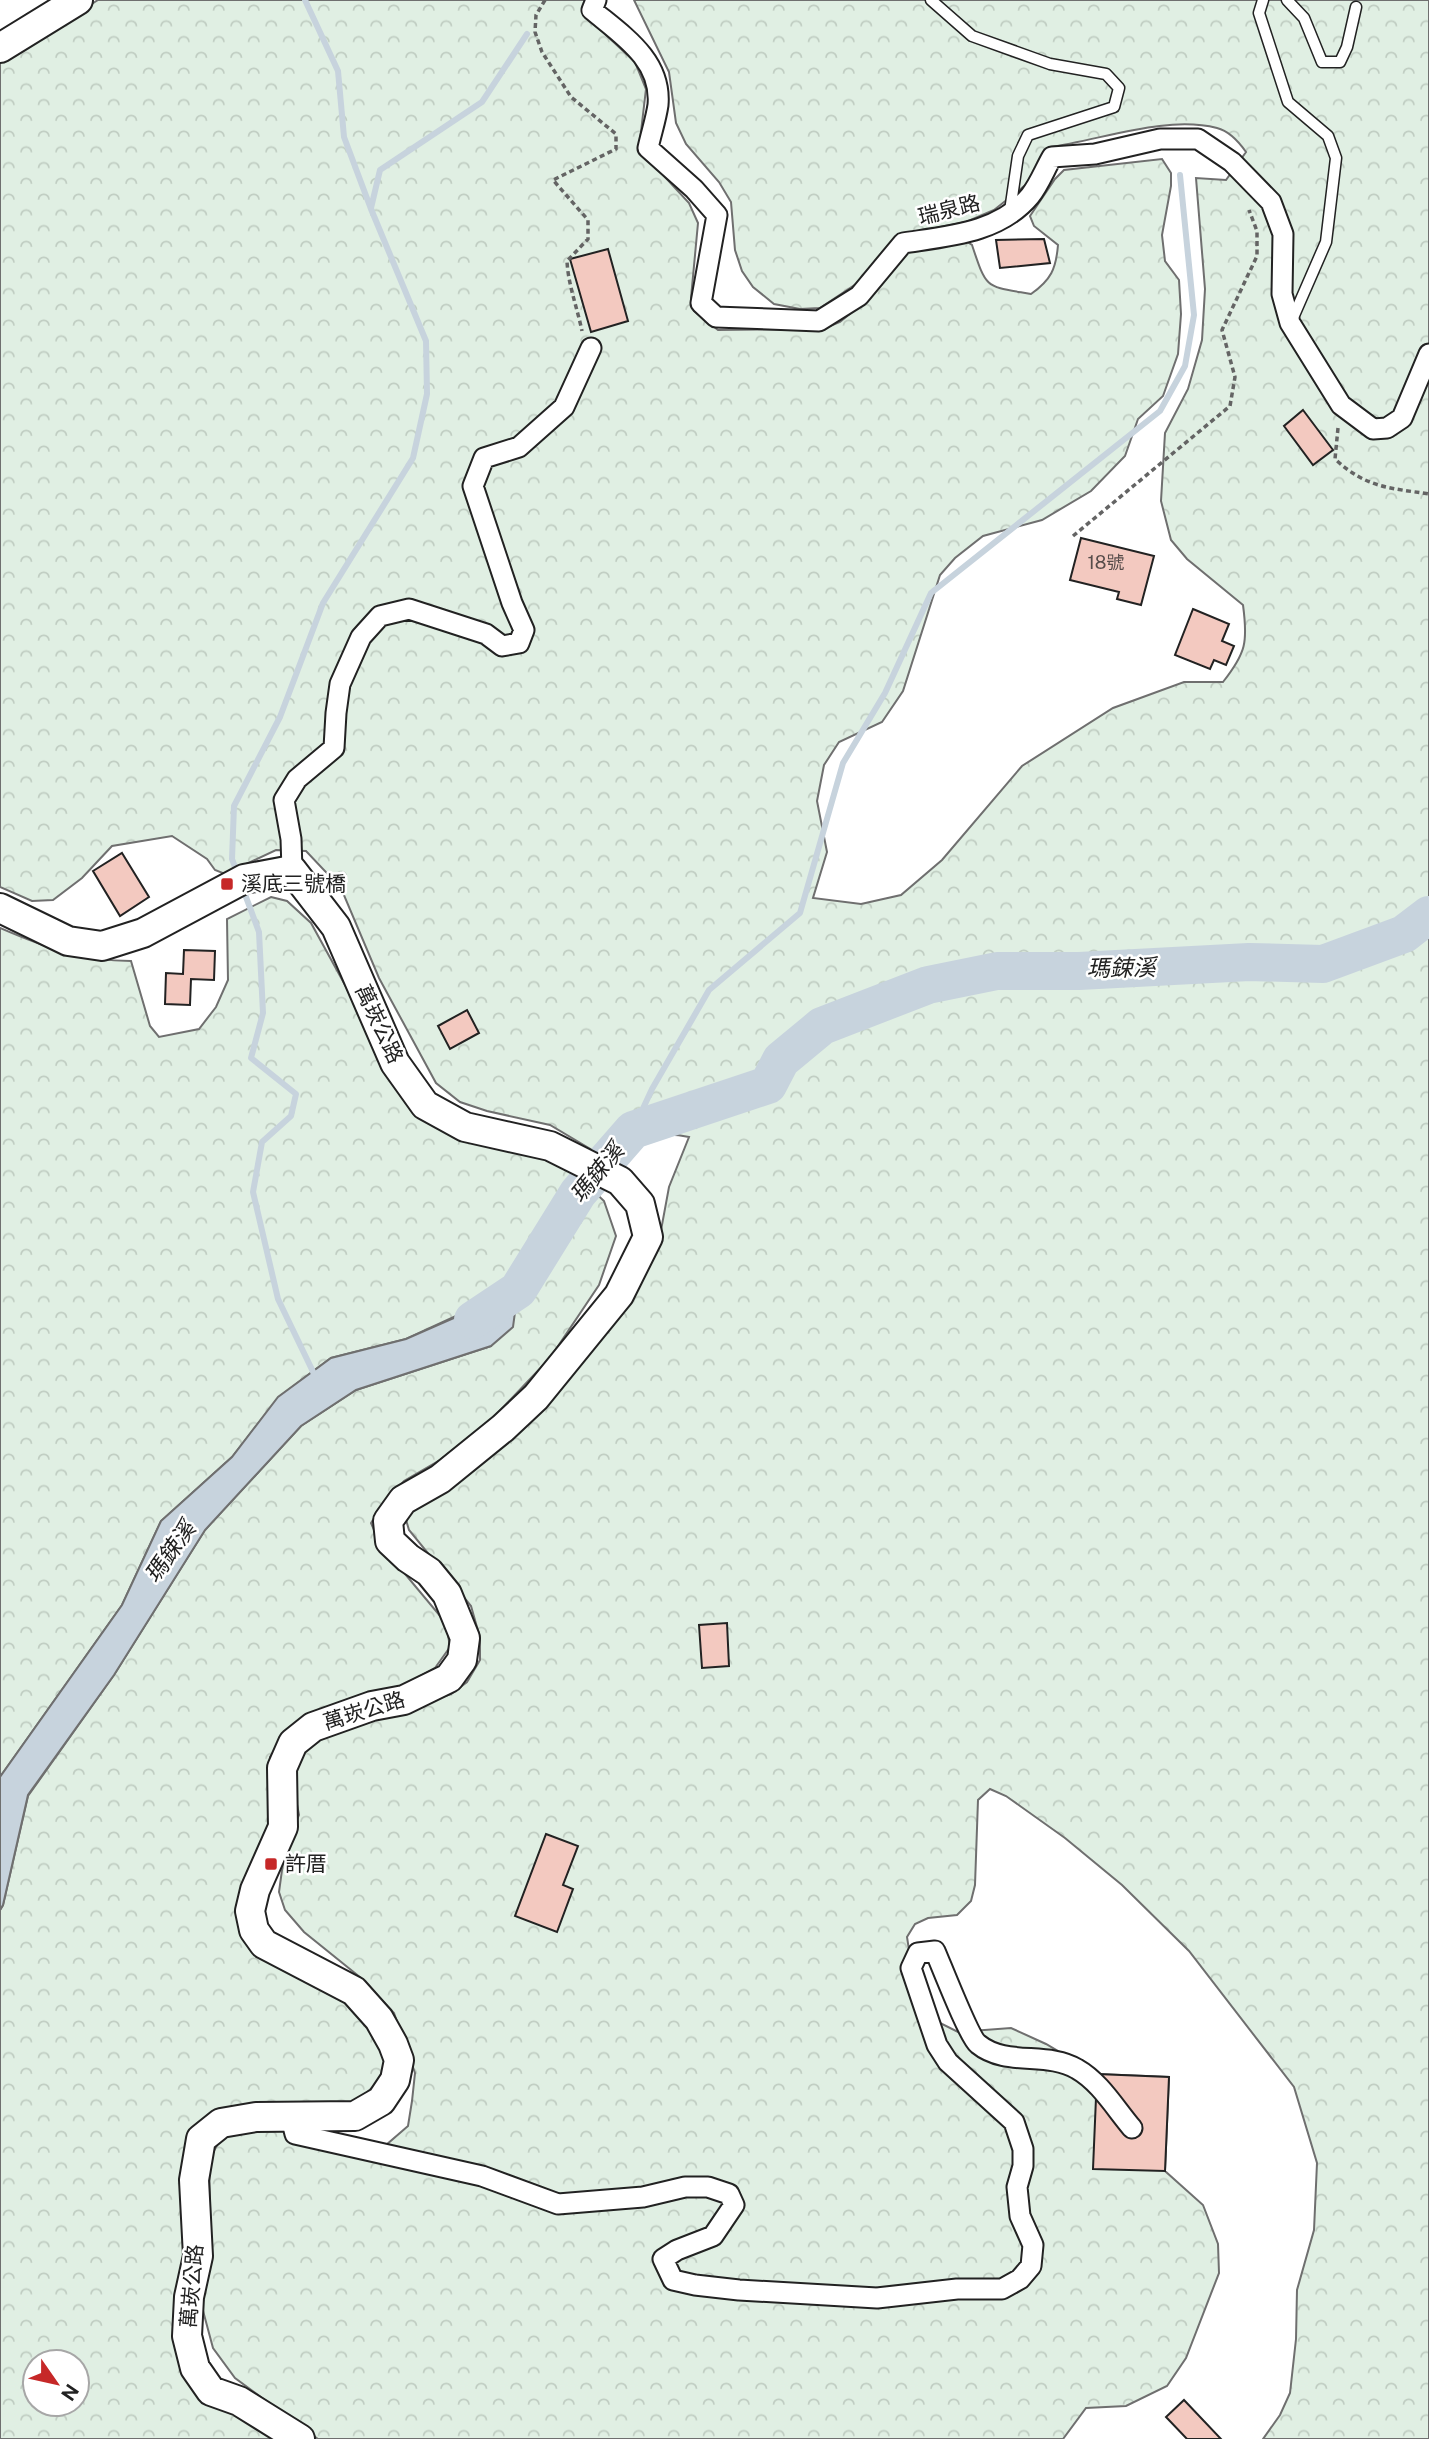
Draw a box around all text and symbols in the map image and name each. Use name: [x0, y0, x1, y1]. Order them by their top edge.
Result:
street label: 瑞泉路: [915, 190, 982, 229]
house number: 18號: [1088, 552, 1124, 573]
place label: 溪底三號橋: [241, 871, 346, 896]
marker: 溪底三號橋: [219, 876, 235, 892]
water label: 瑪鋉溪: [1086, 953, 1159, 982]
street label: 萬崁公路: [350, 980, 409, 1067]
water label: 瑪鋉溪: [564, 1135, 631, 1208]
water label: 瑪鋉溪: [139, 1513, 202, 1588]
street label: 萬崁公路: [320, 1686, 408, 1735]
place label: 許厝: [285, 1851, 327, 1876]
marker: 許厝: [263, 1856, 279, 1872]
street label: 萬崁公路: [175, 2243, 208, 2329]
north arrow: [21, 2348, 91, 2418]
text: N: [57, 2380, 83, 2405]

